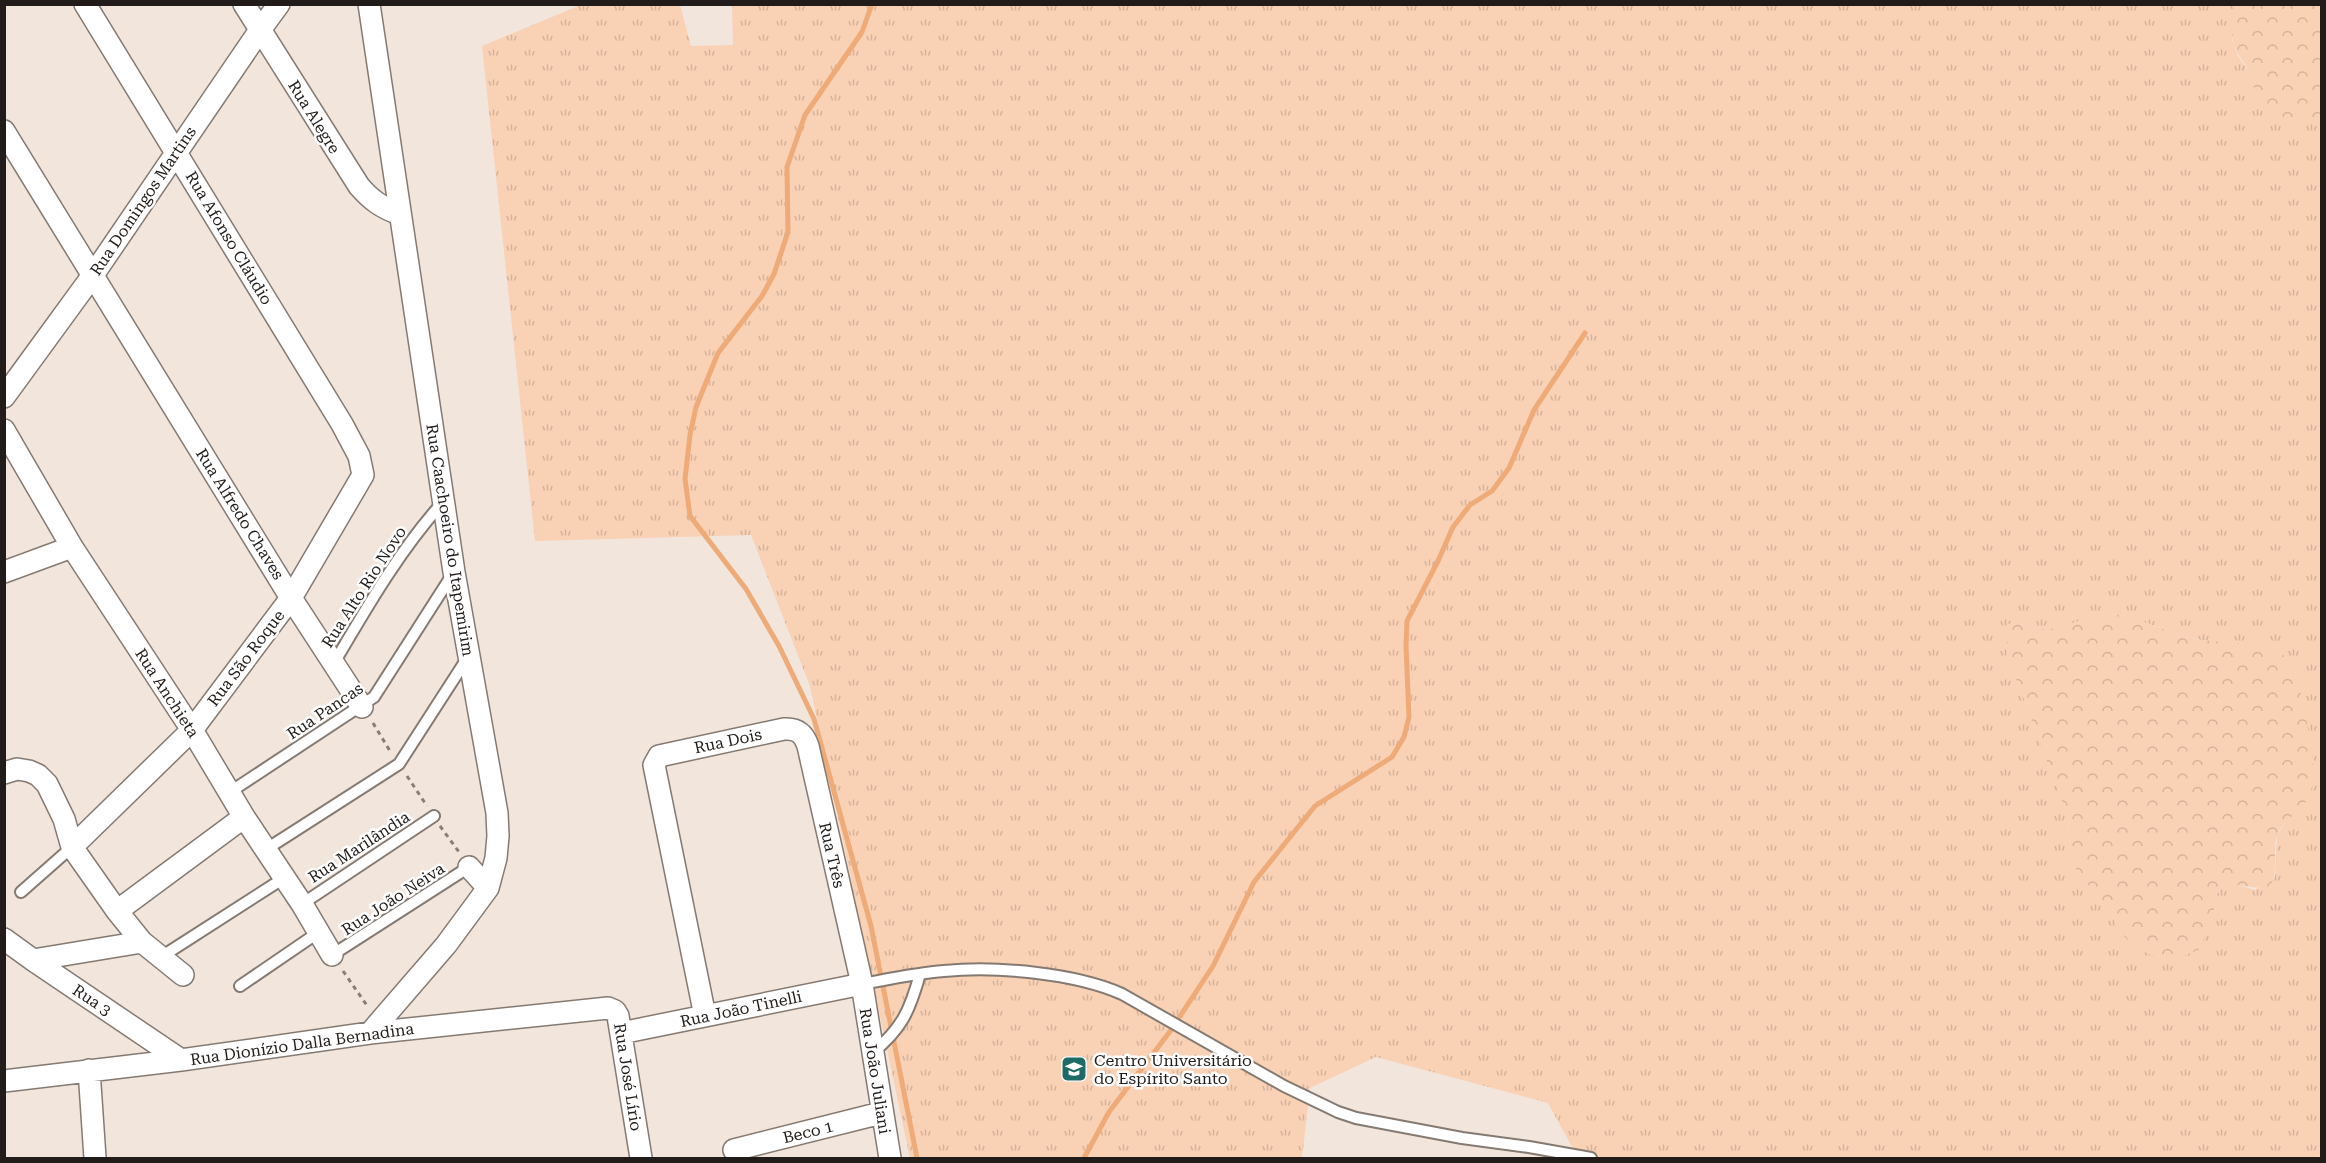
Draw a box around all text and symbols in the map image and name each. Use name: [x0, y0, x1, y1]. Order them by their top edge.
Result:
street label: Rua Alegre: [284, 77, 344, 157]
street label: Rua Domingos Martins: [86, 123, 200, 279]
street label: Rua Afonso Cláudio: [182, 168, 277, 308]
street label: Rua Caachoeiro do Itapemirim: [422, 422, 478, 658]
street label: Rua Alfredo Chaves: [192, 445, 288, 583]
street label: Rua Alto Rio Novo: [318, 523, 410, 651]
street label: Rua São Roque: [204, 606, 288, 710]
street label: Rua Anchieta: [131, 645, 203, 742]
street label: Rua Pancas: [283, 678, 367, 743]
street label: Rua Dois: [692, 724, 764, 757]
street label: Rua Marilândia: [305, 807, 413, 887]
street label: Rua Três: [815, 820, 849, 890]
street label: Rua João Neiva: [338, 859, 448, 939]
street label: Rua 3: [69, 980, 115, 1020]
street label: Rua João Tinelli: [678, 987, 804, 1031]
street label: Rua João Juliani: [856, 1007, 894, 1135]
street label: Rua Dionízio Dalla Bernadina: [189, 1019, 415, 1069]
street label: Rua José Lírio: [610, 1022, 646, 1132]
place label: Centro Universitário do Espírito Santo: [1094, 1051, 1252, 1088]
school or university icon: Centro Universitário do Espírito Santo: [1059, 1054, 1089, 1084]
street label: Beco 1: [781, 1117, 835, 1147]

